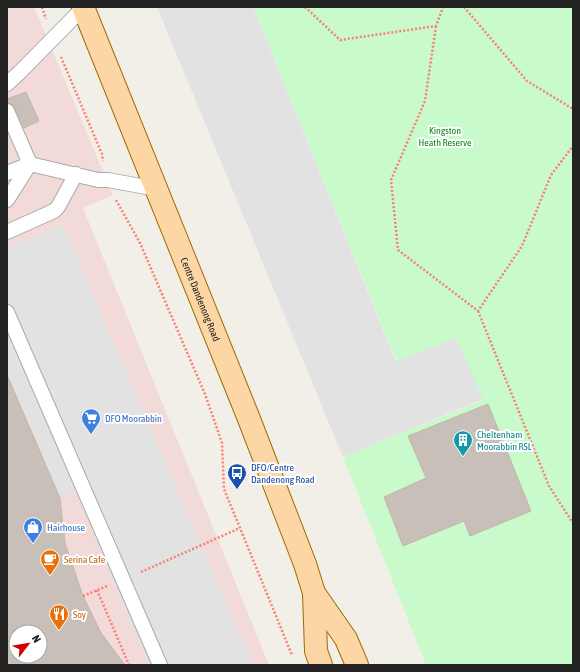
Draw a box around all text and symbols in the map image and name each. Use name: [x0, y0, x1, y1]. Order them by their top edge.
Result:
park label: Kingston Heath Reserve: [418, 125, 472, 148]
street label: Centre Dandenong Road: [178, 256, 222, 343]
supermarket icon: DFO Moorabbin: [80, 407, 102, 435]
place label: DFO Moorabbin: [105, 413, 162, 424]
building icon: Cheltenham Moorabbin RSL: [452, 429, 474, 457]
place label: Cheltenham Moorabbin RSL: [477, 429, 532, 452]
bus stop icon: DFO/Centre Dandenong Road: [226, 462, 248, 490]
place label: DFO/Centre Dandenong Road: [251, 462, 315, 485]
shop icon: Hairhouse: [22, 516, 44, 544]
place label: Hairhouse: [47, 522, 86, 533]
cafe icon: Serina Cafe: [39, 548, 61, 576]
place label: Serina Cafe: [64, 554, 106, 565]
restaurant icon: Soy: [48, 603, 70, 631]
place label: Soy: [73, 609, 86, 620]
north arrow: [8, 624, 48, 664]
text: N: [30, 633, 43, 645]

